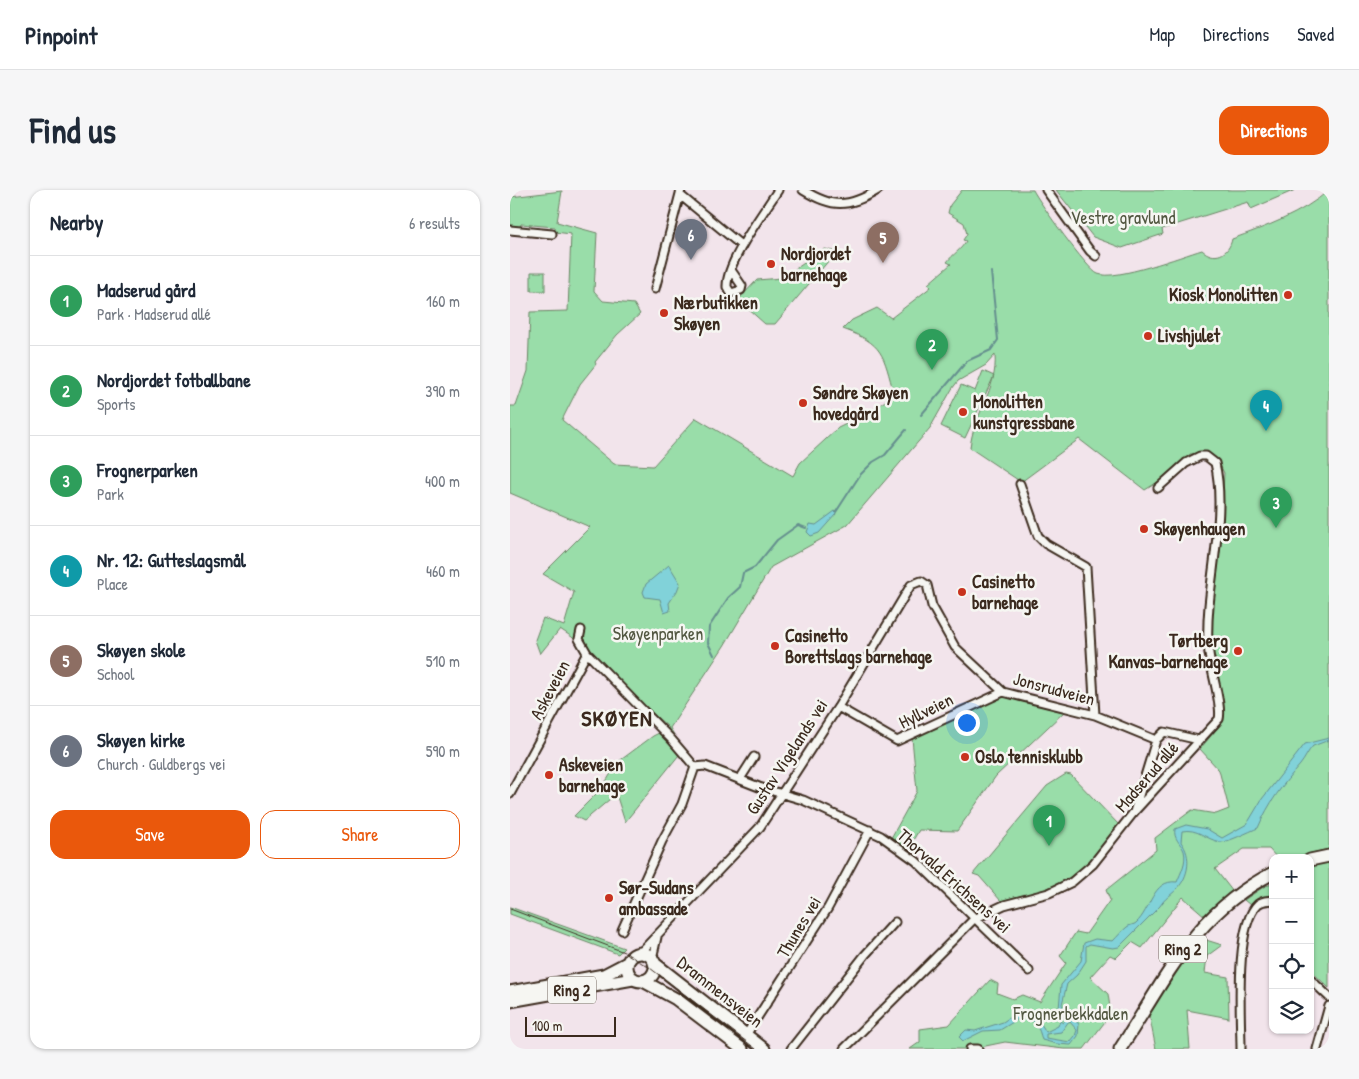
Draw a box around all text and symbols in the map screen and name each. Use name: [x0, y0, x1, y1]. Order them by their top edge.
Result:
text: Pinpoint: [25, 19, 97, 51]
text: Map: [1150, 22, 1175, 47]
text: Directions: [1203, 22, 1269, 47]
text: Saved: [1297, 22, 1334, 47]
button: Directions: [1219, 106, 1329, 155]
text: Find us: [30, 107, 116, 154]
park label: Vestre gravlund: [1071, 205, 1175, 230]
text: Nearby: [50, 208, 103, 237]
text: 6 results: [409, 212, 460, 234]
pin: 6: [675, 219, 707, 260]
pin: 5: [867, 222, 899, 263]
place label: Nordjordet barnehage: [781, 241, 851, 288]
marker: Nordjordet barnehage: [765, 258, 777, 270]
text: Madserud gård: [97, 277, 195, 303]
place label: Kiosk Monolitten: [1169, 282, 1278, 307]
marker: Kiosk Monolitten: [1282, 289, 1294, 301]
text: 1: [63, 290, 69, 312]
text: 160 m: [426, 290, 460, 312]
place label: Nærbutikken Skøyen: [674, 290, 758, 337]
text: Park · Madserud allé: [97, 303, 211, 325]
marker: Nærbutikken Skøyen: [658, 307, 670, 319]
place label: Livshjulet: [1158, 323, 1221, 348]
pin: 2: [916, 329, 948, 370]
marker: Livshjulet: [1142, 330, 1154, 342]
text: Nordjordet fotballbane: [97, 367, 251, 393]
text: 2: [62, 380, 70, 402]
text: 390 m: [425, 380, 460, 402]
place label: Søndre Skøyen hovedgård: [813, 380, 908, 427]
place label: Monolitten kunstgressbane: [973, 389, 1075, 436]
pin: 4: [1250, 390, 1282, 431]
text: Sports: [97, 393, 135, 415]
marker: Søndre Skøyen hovedgård: [797, 397, 809, 409]
marker: Monolitten kunstgressbane: [957, 406, 969, 418]
text: Frognerparken: [97, 457, 198, 483]
text: 3: [62, 470, 70, 492]
text: 400 m: [425, 470, 460, 492]
text: Park: [97, 483, 124, 505]
pin: 3: [1260, 487, 1292, 528]
place label: Skøyenhaugen: [1154, 516, 1245, 542]
marker: Skøyenhaugen: [1138, 523, 1150, 535]
text: Nr. 12: Gutteslagsmål: [97, 547, 246, 573]
text: 4: [63, 560, 69, 582]
text: 460 m: [426, 560, 460, 582]
place label: Casinetto barnehage: [972, 569, 1039, 616]
text: Place: [97, 573, 128, 595]
marker: Casinetto barnehage: [956, 586, 968, 598]
park label: Skøyenparken: [613, 621, 703, 646]
place label: Casinetto Borettslags barnehage: [785, 623, 933, 670]
place label: Tørtberg Kanvas-barnehage: [1108, 628, 1229, 675]
text: Skøyen skole: [97, 637, 186, 663]
marker: Casinetto Borettslags barnehage: [769, 640, 781, 652]
marker: Tørtberg Kanvas-barnehage: [1232, 645, 1244, 657]
text: 5: [63, 650, 69, 672]
text: 510 m: [426, 650, 460, 672]
street label: Askeveien: [523, 656, 576, 724]
text: School: [97, 663, 134, 685]
street label: Jonsrudveien: [1010, 666, 1098, 711]
street label: Hyllveien: [894, 687, 957, 734]
street label: Gustav Vigelands vei: [740, 694, 833, 819]
district label: SKØYEN: [581, 703, 653, 733]
your location: [954, 710, 980, 736]
text: Skøyen kirke: [97, 727, 185, 753]
street label: Madserud allé: [1109, 736, 1184, 817]
text: 6: [63, 740, 69, 762]
text: 590 m: [426, 740, 460, 762]
place label: Oslo tennisklubb: [975, 744, 1084, 769]
marker: Oslo tennisklubb: [959, 751, 971, 763]
place label: Askeveien barnehage: [559, 752, 626, 799]
text: Church · Guldbergs vei: [97, 753, 226, 775]
marker: Askeveien barnehage: [543, 769, 555, 781]
pin: 1: [1033, 805, 1065, 846]
button: Save: [50, 810, 250, 859]
button: Share: [260, 810, 460, 859]
street label: Thorvald Erichsens vei: [892, 823, 1017, 939]
map controls: [1269, 854, 1314, 1034]
button: +: [1269, 854, 1314, 899]
place label: Sør-Sudans ambassade: [619, 875, 694, 921]
street label: Thunes vei: [770, 891, 827, 962]
marker: Sør-Sudans ambassade: [603, 892, 615, 904]
button: −: [1269, 899, 1314, 944]
road number: Ring 2: [1159, 936, 1207, 962]
button: locate: [1269, 944, 1314, 989]
street label: Drammensveien: [672, 950, 769, 1033]
road number: Ring 2: [548, 976, 596, 1004]
button: layers: [1269, 989, 1314, 1034]
park label: Frognerbekkdalen: [1013, 1001, 1128, 1026]
scale bar: [525, 1014, 616, 1037]
text: 100 m: [532, 1016, 562, 1035]

